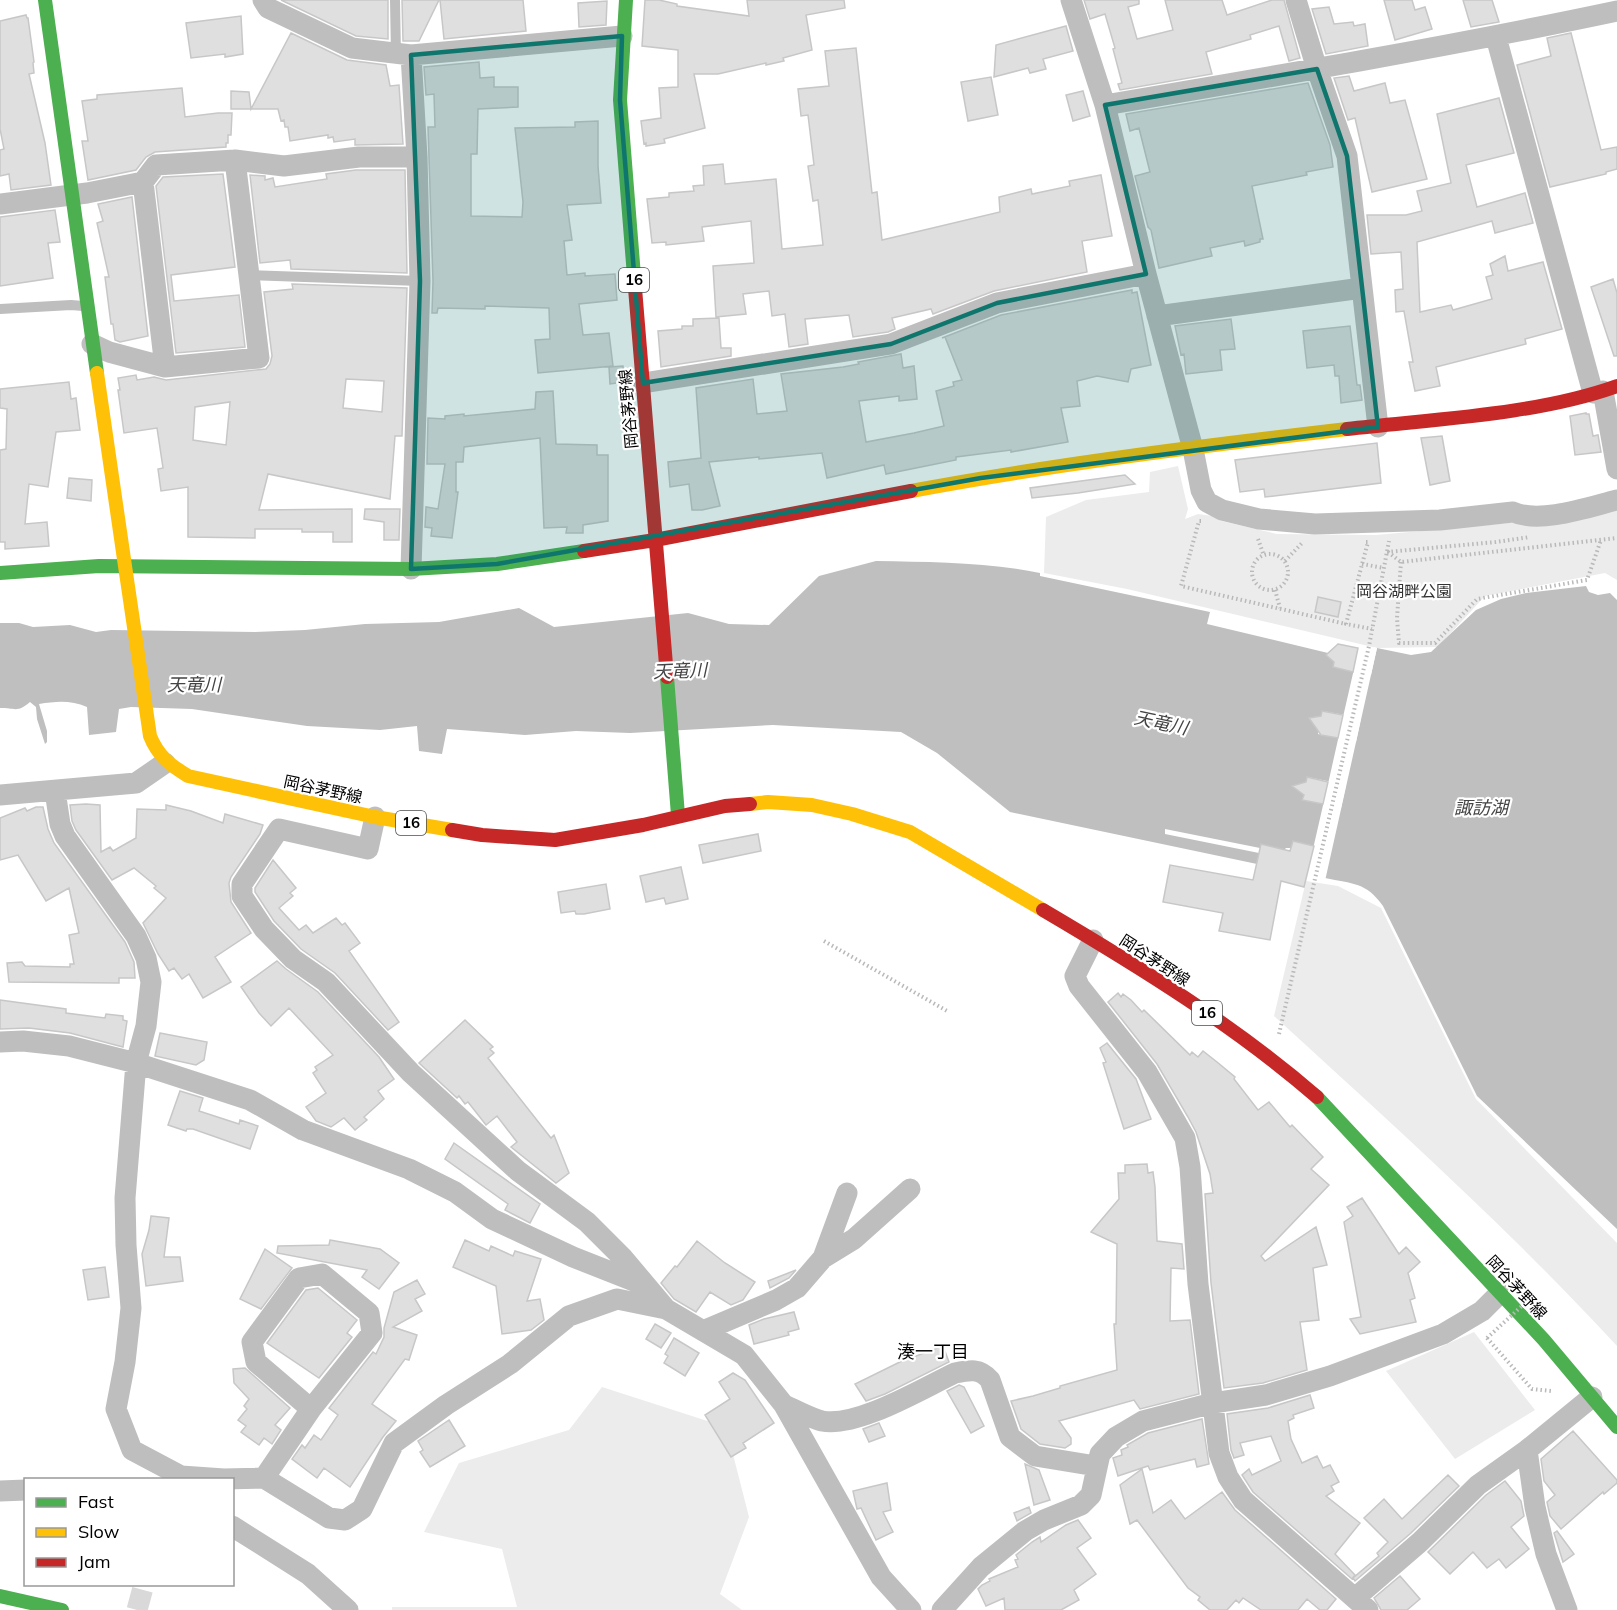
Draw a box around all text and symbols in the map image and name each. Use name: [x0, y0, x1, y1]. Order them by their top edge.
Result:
road number: 16: [619, 268, 649, 292]
street label: 岡谷茅野線: [615, 368, 641, 450]
park label: 岡谷湖畔公園: [1356, 581, 1452, 601]
water label: 天竜川: [653, 658, 709, 683]
water label: 天竜川: [167, 673, 223, 696]
water label: 天竜川: [1132, 706, 1192, 740]
street label: 岡谷茅野線: [282, 771, 364, 807]
water label: 諏訪湖: [1454, 796, 1511, 819]
road number: 16: [396, 811, 426, 835]
street label: 岡谷茅野線: [1116, 930, 1194, 990]
road number: 16: [1192, 1001, 1222, 1025]
street label: 岡谷茅野線: [1482, 1251, 1552, 1323]
district label: 湊一丁目: [897, 1340, 969, 1363]
legend: [24, 1478, 234, 1586]
text: Fast: [78, 1490, 114, 1513]
text: Slow: [78, 1520, 120, 1543]
text: Jam: [78, 1550, 111, 1573]

